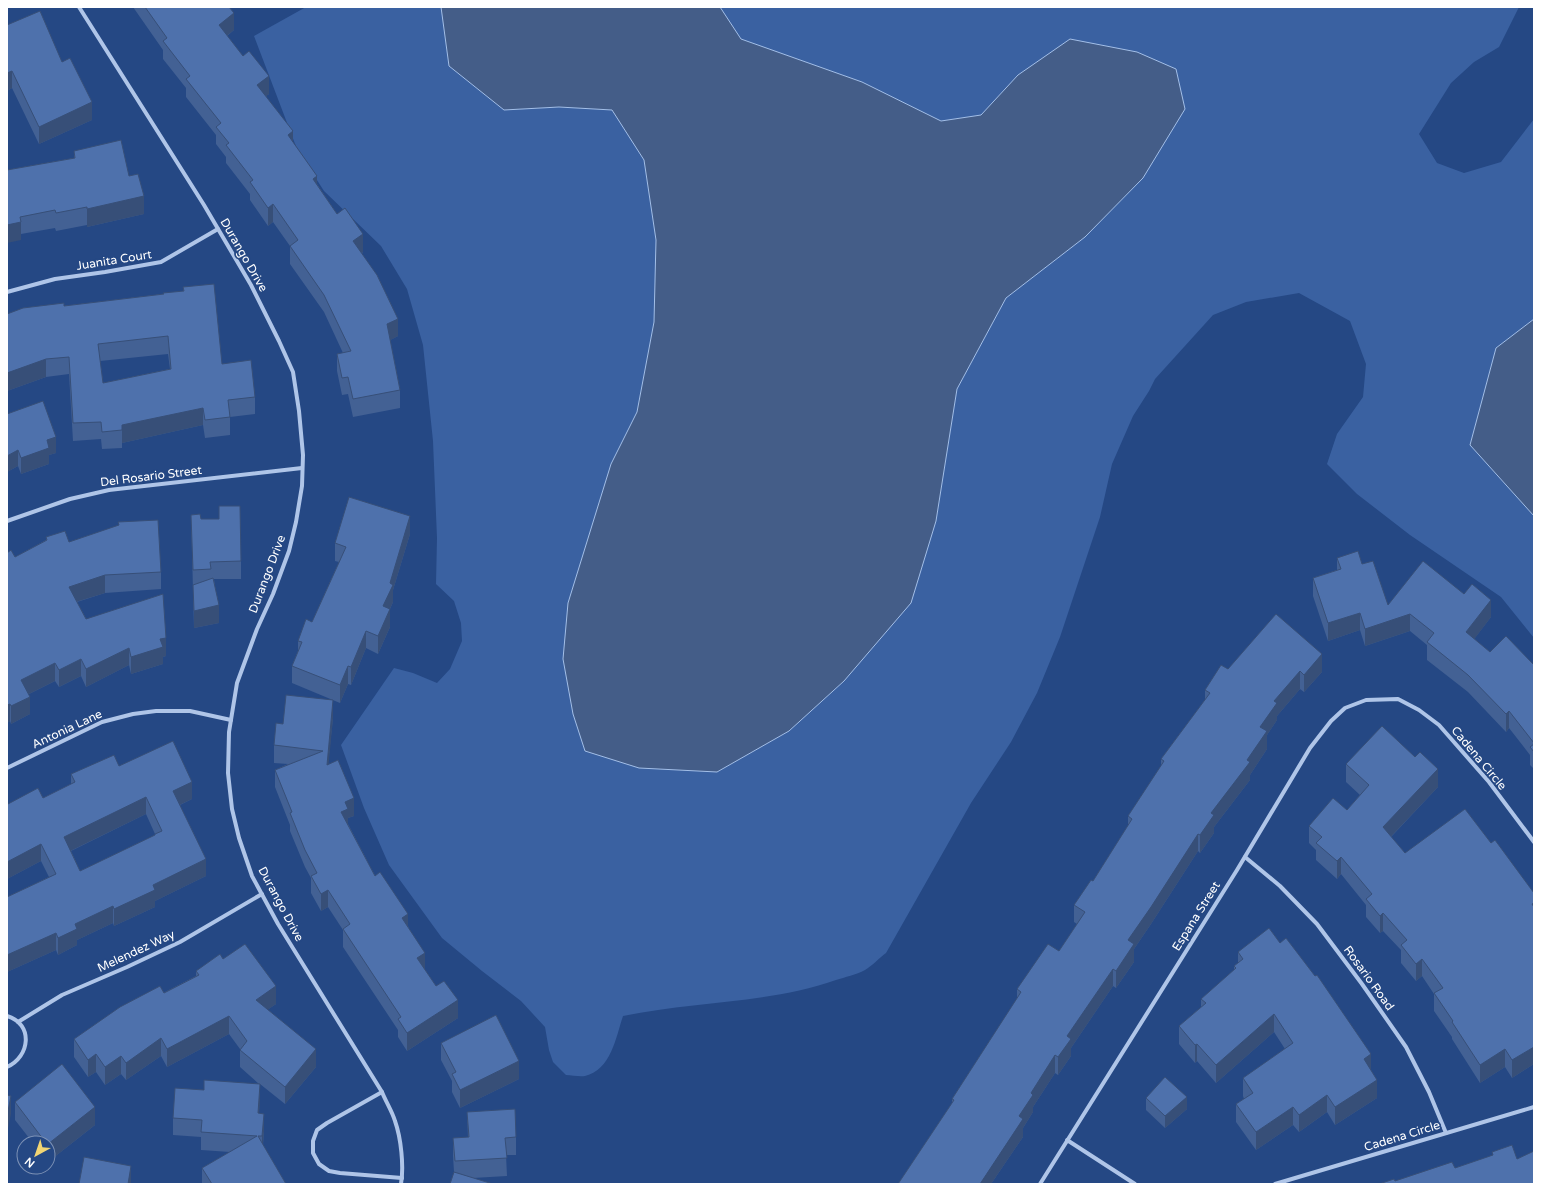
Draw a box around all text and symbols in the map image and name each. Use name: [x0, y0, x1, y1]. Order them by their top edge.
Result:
street label: Durango Drive: [217, 216, 271, 294]
street label: Juanita Court: [75, 247, 153, 273]
street label: Del Rosario Street: [99, 463, 203, 489]
street label: Durango Drive: [246, 533, 288, 615]
street label: Antonia Lane: [30, 707, 104, 751]
street label: Cadena Circle: [1448, 723, 1510, 793]
street label: Durango Drive: [255, 864, 307, 944]
street label: Espana Street: [1169, 878, 1223, 953]
street label: Melendez Way: [95, 927, 177, 975]
street label: Rosario Road: [1341, 943, 1397, 1013]
street label: Cadena Circle: [1362, 1118, 1442, 1154]
north arrow: [16, 1135, 56, 1175]
text: N: [22, 1154, 37, 1170]

